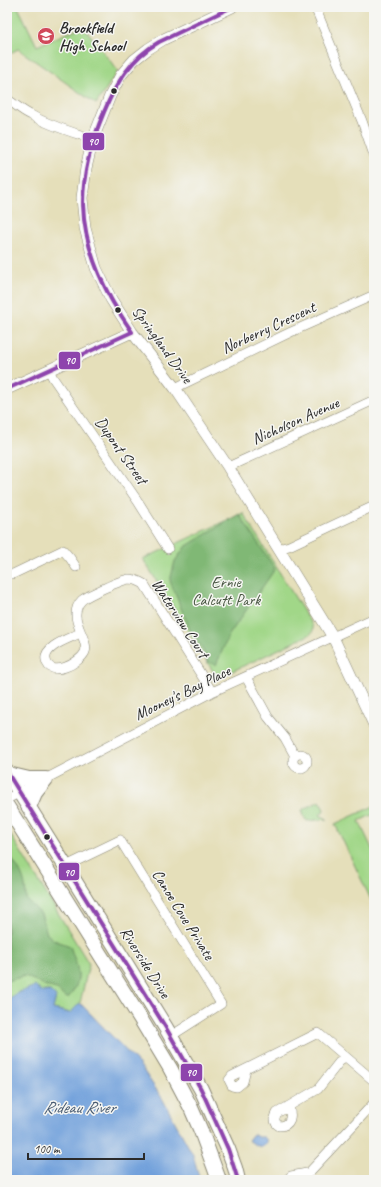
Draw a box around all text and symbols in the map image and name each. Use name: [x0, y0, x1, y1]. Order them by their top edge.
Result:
place label: Brookfield High School: [59, 18, 128, 56]
school or university icon: Brookfield High School: [36, 26, 56, 46]
unlabelled marker: [109, 86, 119, 96]
line badge: 90: [82, 132, 105, 151]
text: 90: [88, 134, 99, 148]
street label: Norberry Crescent: [218, 297, 320, 358]
street label: Springland Drive: [128, 302, 198, 389]
unlabelled marker: [113, 305, 123, 315]
line badge: 90: [58, 351, 81, 370]
text: 90: [65, 353, 76, 367]
street label: Nicholson Avenue: [249, 392, 344, 449]
street label: Dupont Street: [91, 413, 153, 490]
park label: Ernie Calcutt Park: [192, 572, 261, 610]
street label: Waterview Court: [147, 575, 215, 664]
street label: Mooney's Bay Place: [131, 660, 235, 725]
unlabelled marker: [42, 832, 52, 842]
line badge: 90: [58, 862, 80, 881]
text: 90: [64, 865, 75, 879]
street label: Canoe Cove Private: [147, 866, 220, 965]
street label: Riverside Drive: [115, 923, 176, 1003]
line badge: 90: [180, 1063, 203, 1082]
text: 90: [186, 1065, 197, 1079]
water label: Rideau River: [43, 1097, 118, 1118]
scale bar: [28, 1135, 144, 1161]
text: 100 m: [34, 1141, 61, 1157]

